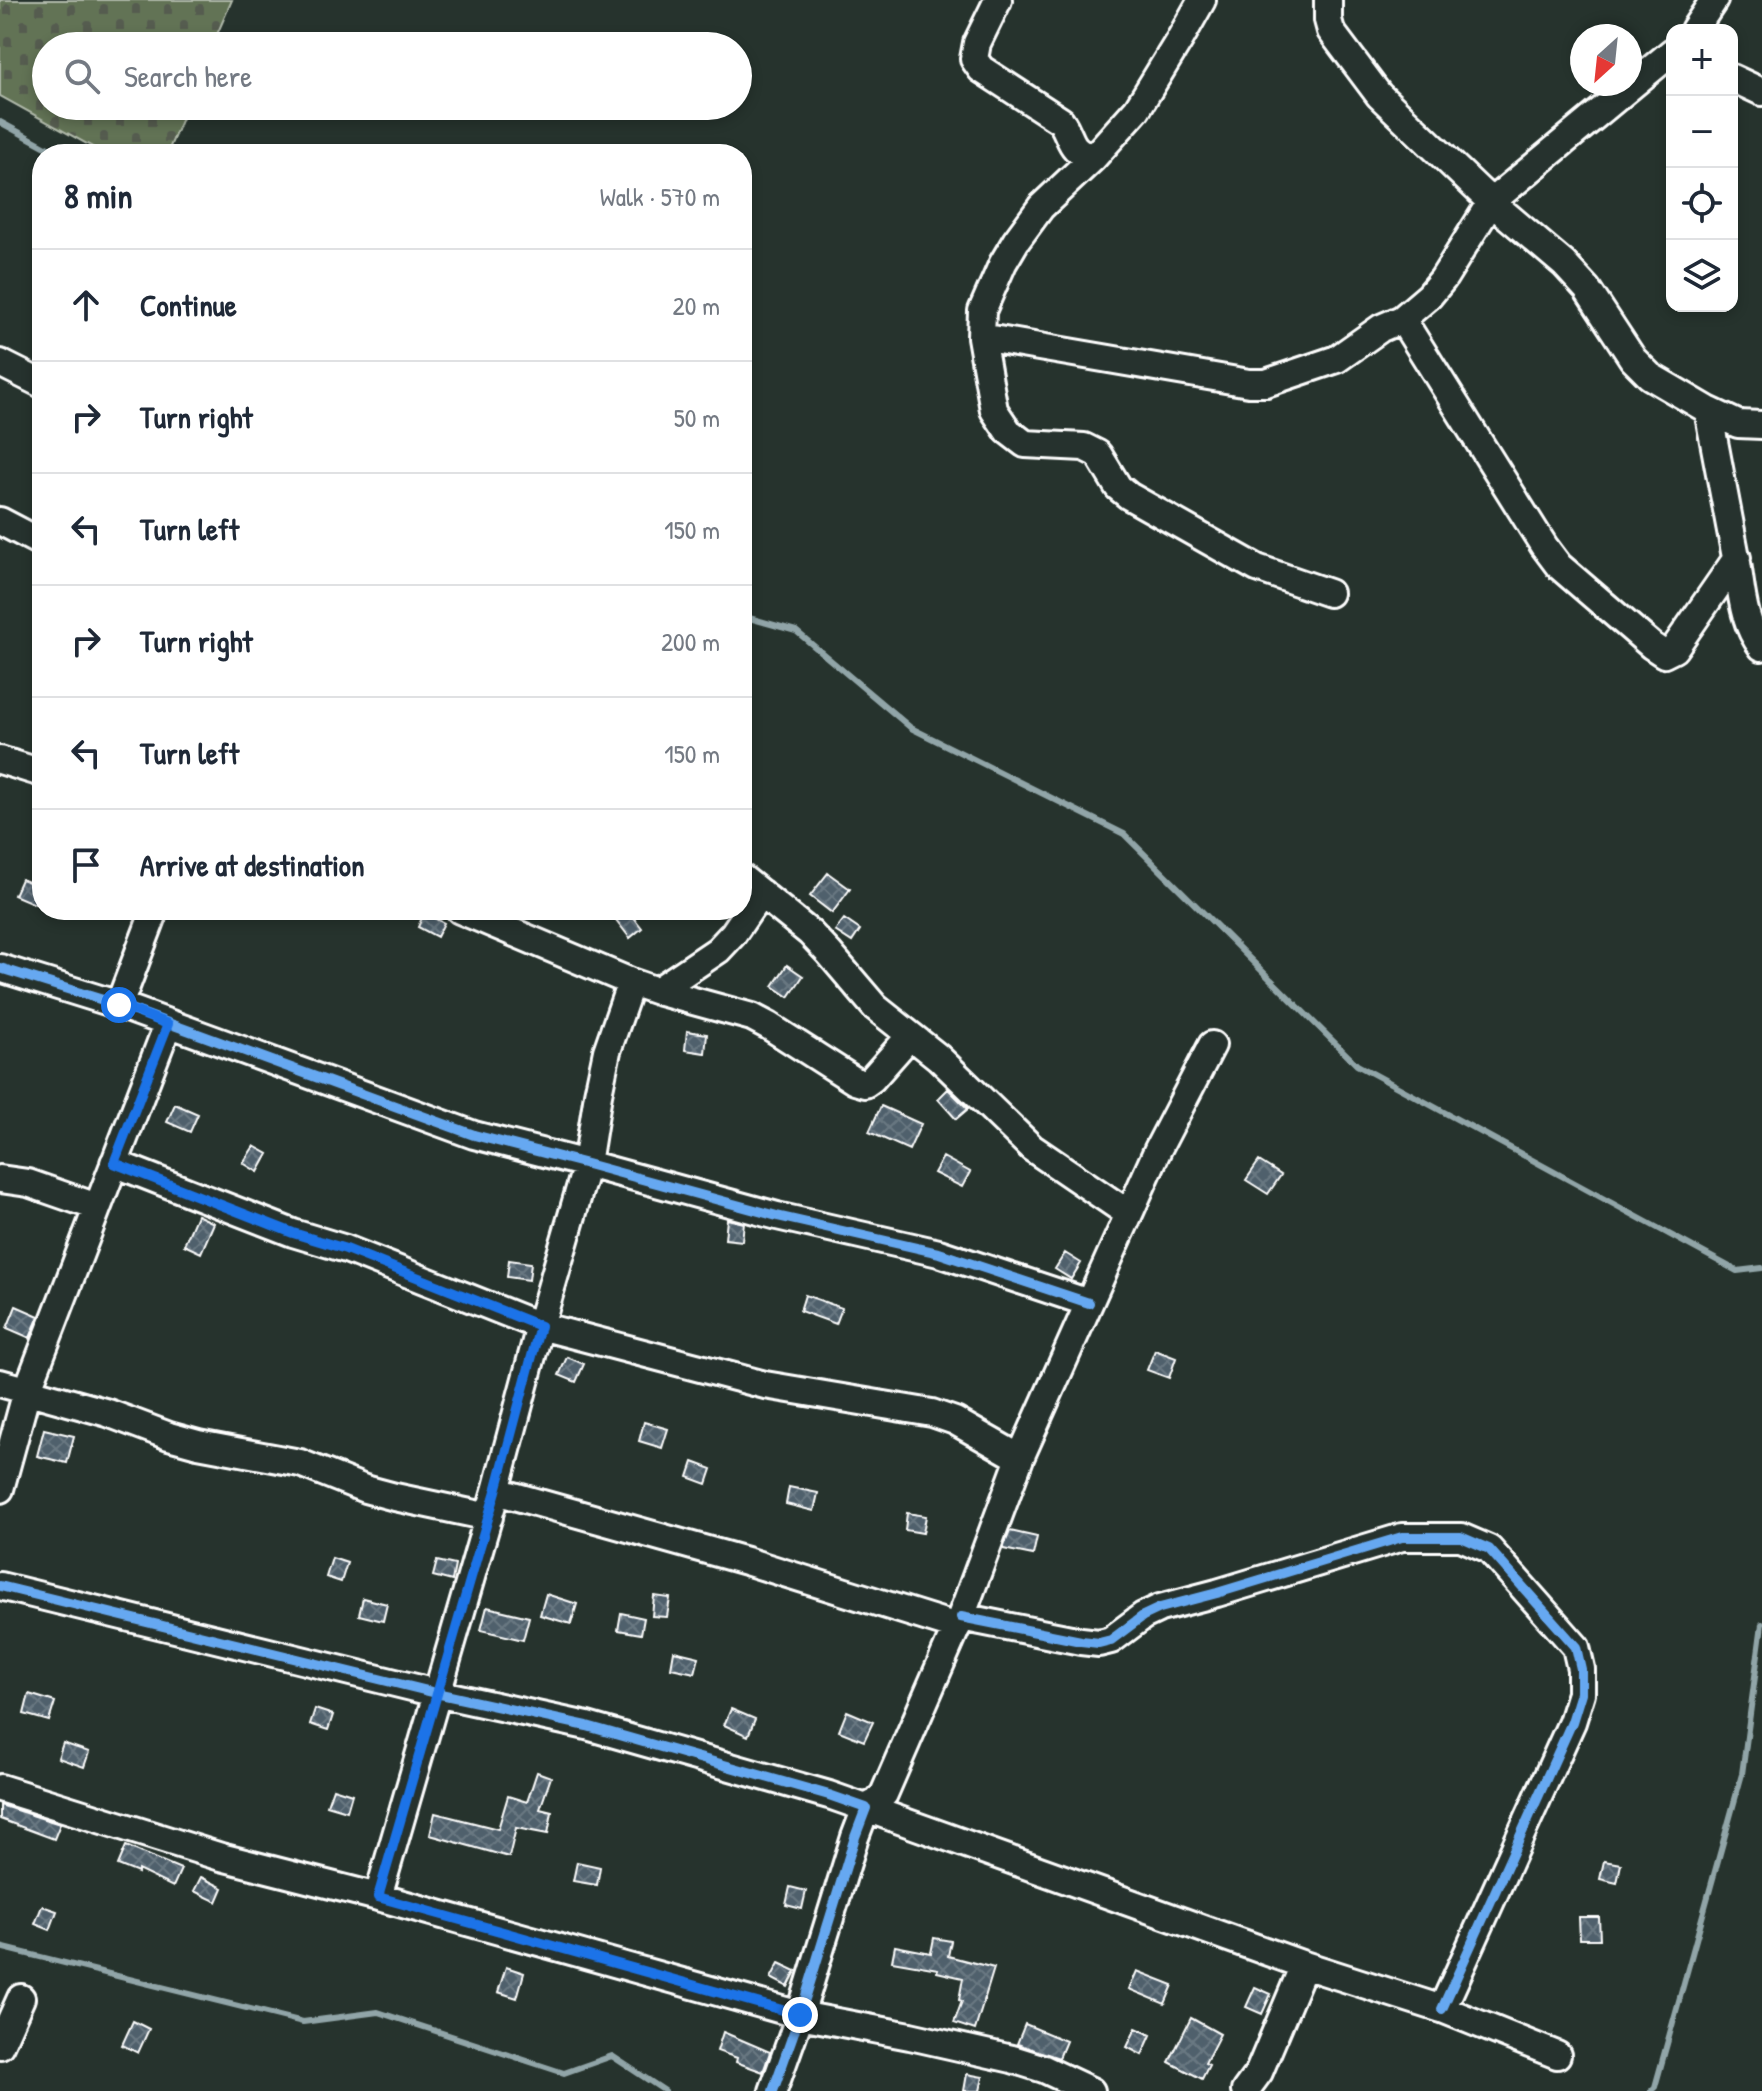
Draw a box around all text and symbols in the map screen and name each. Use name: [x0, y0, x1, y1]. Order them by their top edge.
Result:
north arrow: [1570, 24, 1642, 96]
map controls: [1666, 24, 1738, 312]
button: +: [1666, 24, 1738, 96]
search box: [32, 32, 752, 120]
icon: search: [60, 54, 104, 98]
text: Search here: [124, 56, 252, 96]
button: −: [1666, 96, 1738, 168]
button: locate: [1666, 168, 1738, 240]
text: 8 min: [64, 173, 133, 219]
text: Walk · 570 m: [600, 179, 720, 214]
button: layers: [1666, 240, 1738, 312]
icon: ahead: [64, 283, 108, 327]
text: Continue: [140, 285, 237, 325]
text: 20 m: [673, 288, 720, 323]
icon: right: [64, 395, 108, 439]
text: Turn right: [140, 397, 253, 437]
text: 50 m: [674, 400, 720, 435]
icon: left: [64, 507, 108, 551]
text: Turn left: [140, 509, 239, 549]
text: 150 m: [664, 512, 720, 547]
icon: right: [64, 619, 108, 663]
text: Turn right: [140, 621, 253, 661]
text: 200 m: [661, 624, 720, 659]
icon: left: [64, 731, 108, 775]
text: Turn left: [140, 733, 239, 773]
text: 150 m: [664, 736, 720, 771]
icon: arrive: [64, 843, 108, 887]
text: Arrive at destination: [140, 845, 365, 885]
route start: [101, 987, 137, 1023]
route end: [782, 1997, 818, 2033]

